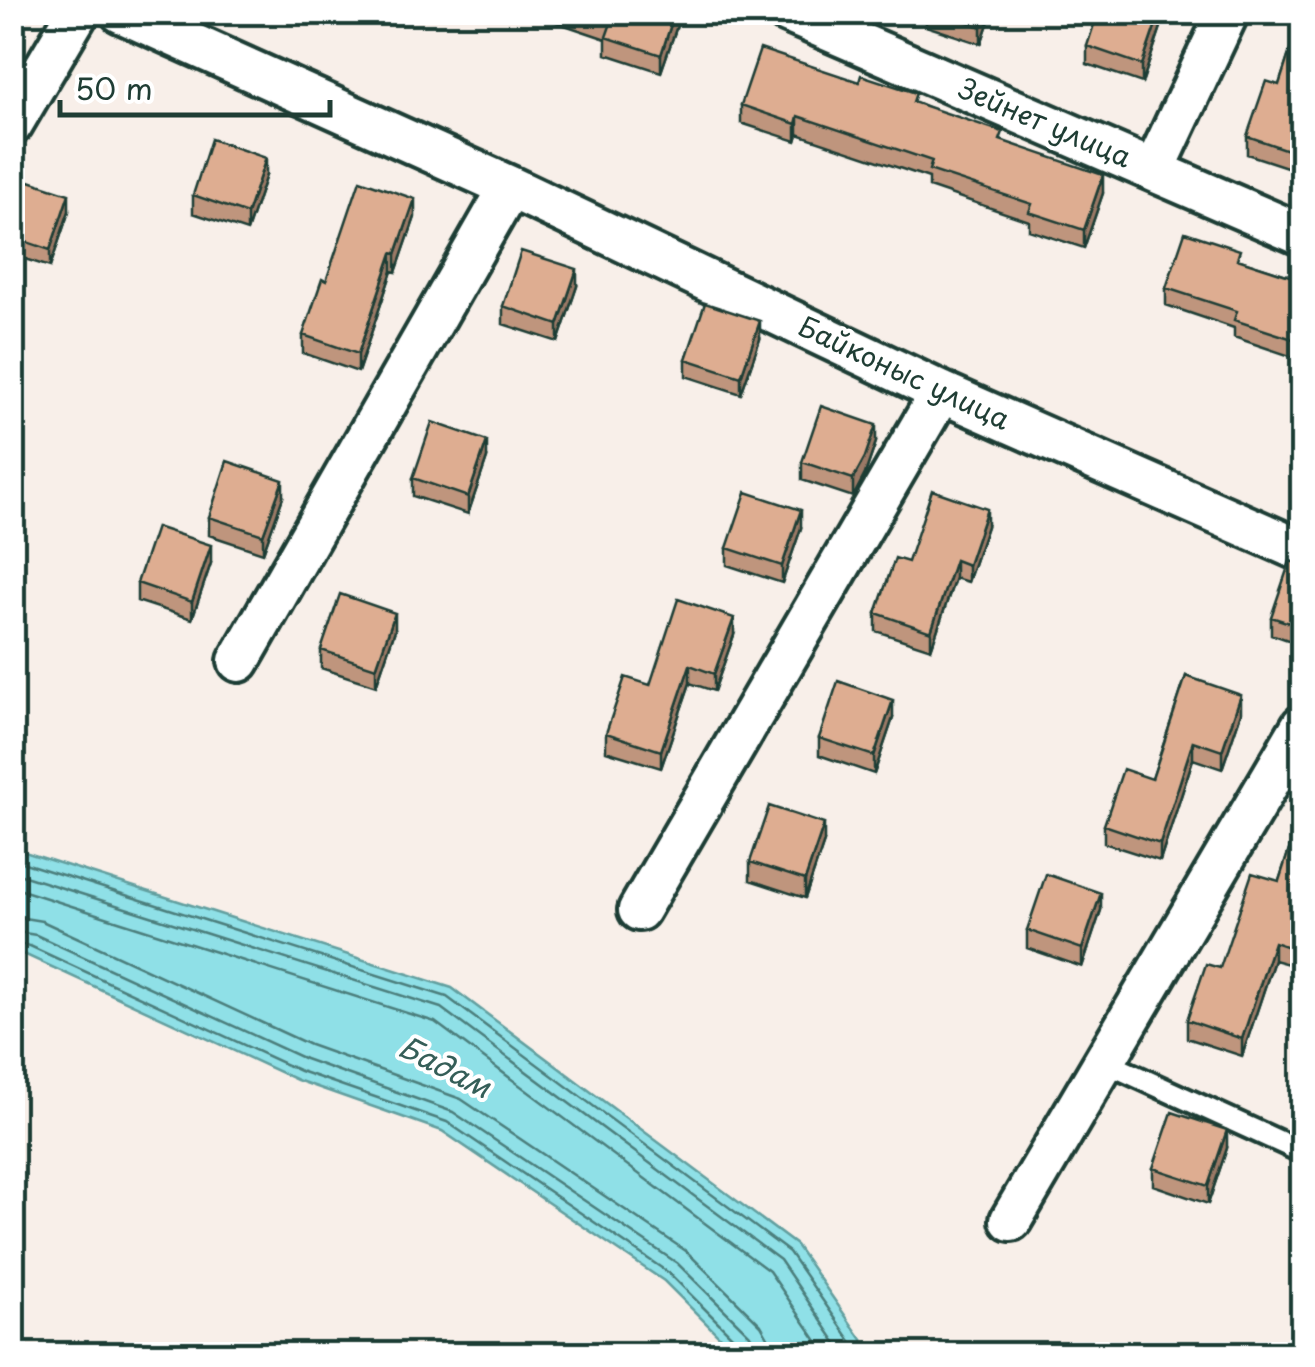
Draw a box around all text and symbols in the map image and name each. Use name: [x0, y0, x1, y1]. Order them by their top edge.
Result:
scale bar: [60, 55, 330, 117]
text: 50 m: [75, 65, 153, 110]
street label: Зейнет улица: [952, 66, 1139, 178]
street label: Байконыс улица: [792, 304, 1018, 440]
water label: Бадам: [392, 1023, 500, 1108]

